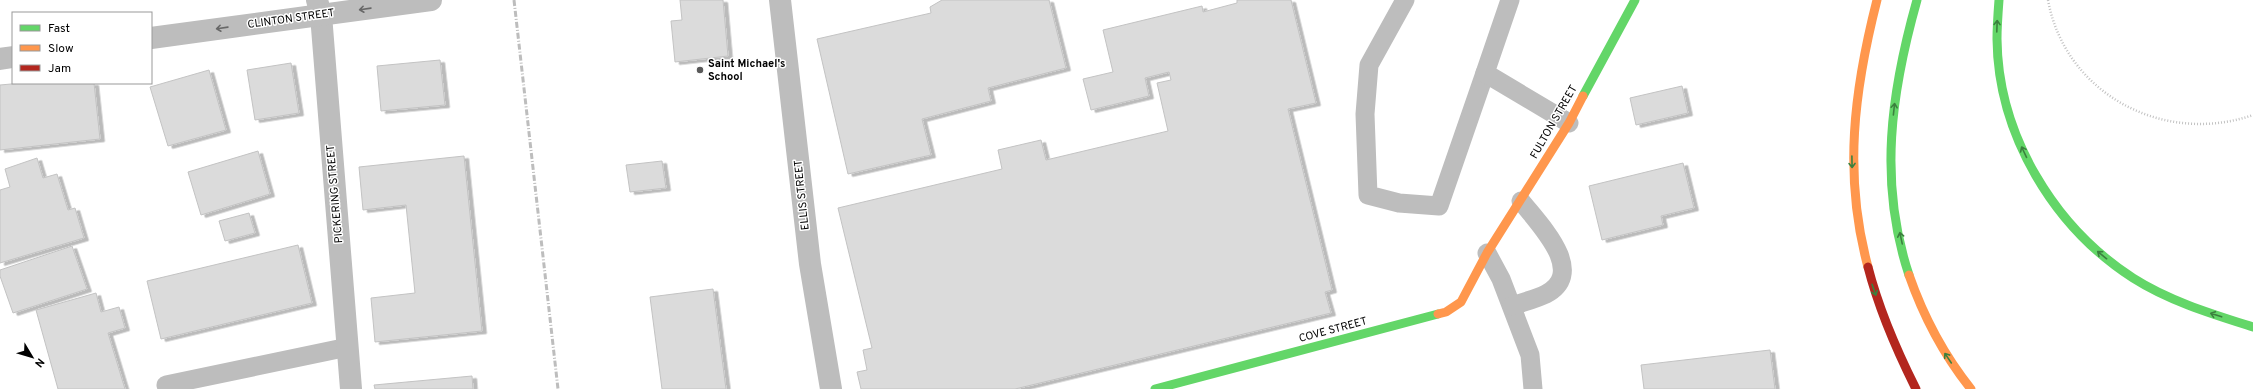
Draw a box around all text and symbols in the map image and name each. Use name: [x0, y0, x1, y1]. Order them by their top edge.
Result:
one-way arrow: [359, 5, 372, 13]
street label: CLINTON STREET: [247, 6, 335, 32]
legend: [12, 12, 152, 84]
one-way arrow: [1993, 20, 2001, 33]
text: Fast: [48, 21, 70, 37]
one-way arrow: [216, 25, 229, 32]
text: Slow: [48, 41, 74, 57]
place label: Saint Michael's School: [708, 57, 786, 84]
text: Jam: [48, 61, 71, 77]
marker: Saint Michael's School: [695, 65, 705, 75]
street label: FULTON STREET: [1527, 83, 1581, 161]
one-way arrow: [1890, 103, 1898, 116]
street label: PICKERING STREET: [324, 144, 346, 244]
one-way arrow: [2019, 147, 2027, 159]
one-way arrow: [1849, 155, 1856, 168]
street label: ELLIS STREET: [791, 159, 813, 231]
one-way arrow: [1896, 232, 1904, 245]
one-way arrow: [2096, 250, 2107, 259]
one-way arrow: [1870, 284, 1878, 296]
one-way arrow: [2210, 311, 2223, 318]
street label: COVE STREET: [1297, 314, 1369, 346]
north arrow: [12, 337, 52, 377]
one-way arrow: [1944, 353, 1952, 364]
text: N: [31, 355, 47, 370]

